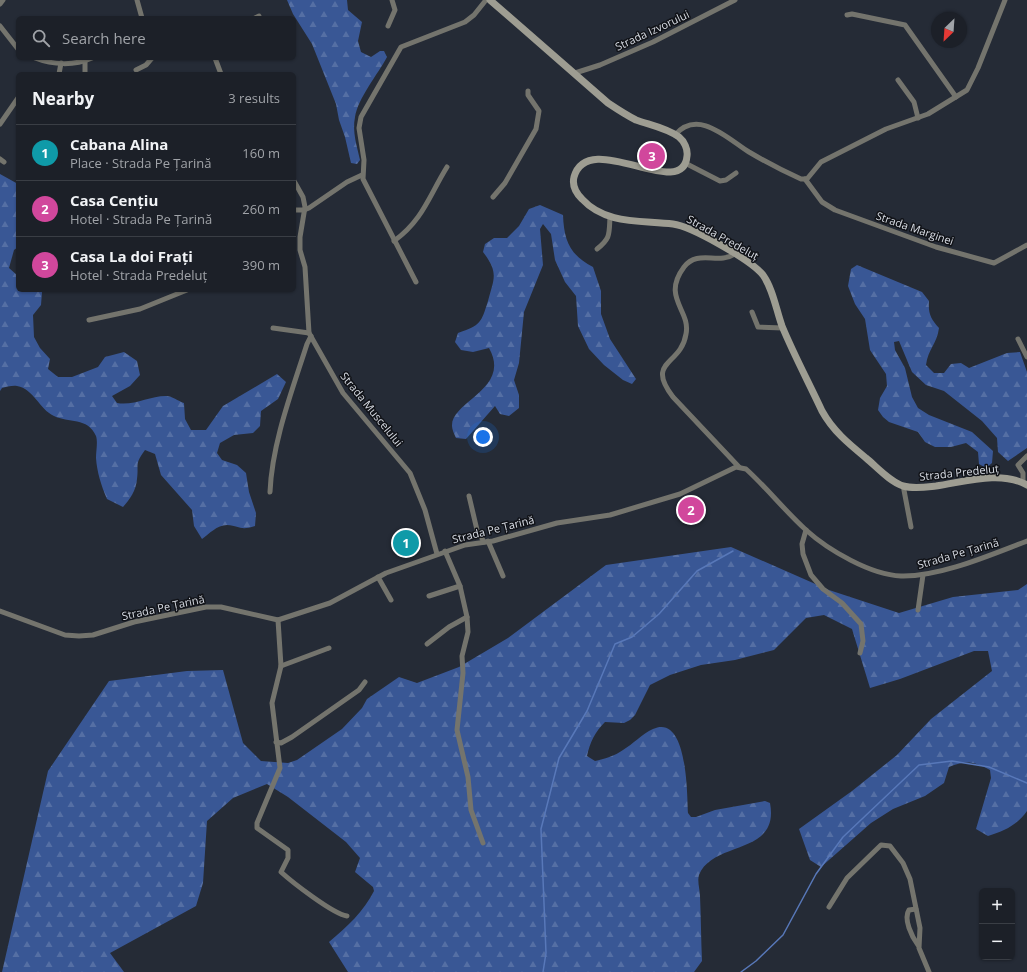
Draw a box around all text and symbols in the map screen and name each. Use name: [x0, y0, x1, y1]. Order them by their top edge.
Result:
street label: Strada Izvorului: [613, 6, 691, 54]
north arrow: [931, 12, 967, 48]
search box: [16, 16, 296, 60]
icon: search: [30, 27, 52, 49]
text: Search here: [62, 28, 146, 48]
text: Nearby: [32, 87, 94, 110]
text: 3 results: [228, 89, 280, 107]
text: Cabana Alina: [70, 134, 168, 154]
pin: 3: [639, 141, 665, 171]
text: 1: [41, 144, 49, 162]
text: 160 m: [242, 144, 280, 162]
text: Place · Strada Pe Țarină: [70, 154, 212, 172]
text: Casa Cențiu: [70, 190, 158, 210]
text: 2: [41, 200, 49, 218]
text: 260 m: [242, 200, 280, 218]
street label: Strada Marginei: [874, 208, 956, 248]
text: Hotel · Strada Pe Țarină: [70, 210, 212, 228]
street label: Strada Predeluț: [684, 211, 762, 263]
text: Casa La doi Frați: [70, 246, 193, 266]
text: 3: [41, 256, 49, 274]
text: 390 m: [242, 256, 280, 274]
text: Hotel · Strada Predeluț: [70, 266, 207, 284]
street label: Strada Muscelului: [337, 369, 407, 449]
your location: [473, 427, 493, 447]
street label: Strada Predeluț: [918, 460, 1000, 484]
pin: 2: [678, 495, 704, 525]
street label: Strada Pe Țarină: [450, 512, 536, 546]
pin: 1: [393, 528, 419, 558]
street label: Strada Pe Țarină: [915, 534, 1001, 572]
street label: Strada Pe Țarină: [120, 591, 206, 623]
map controls: [979, 888, 1015, 960]
button: +: [979, 888, 1015, 924]
button: −: [979, 924, 1015, 960]

